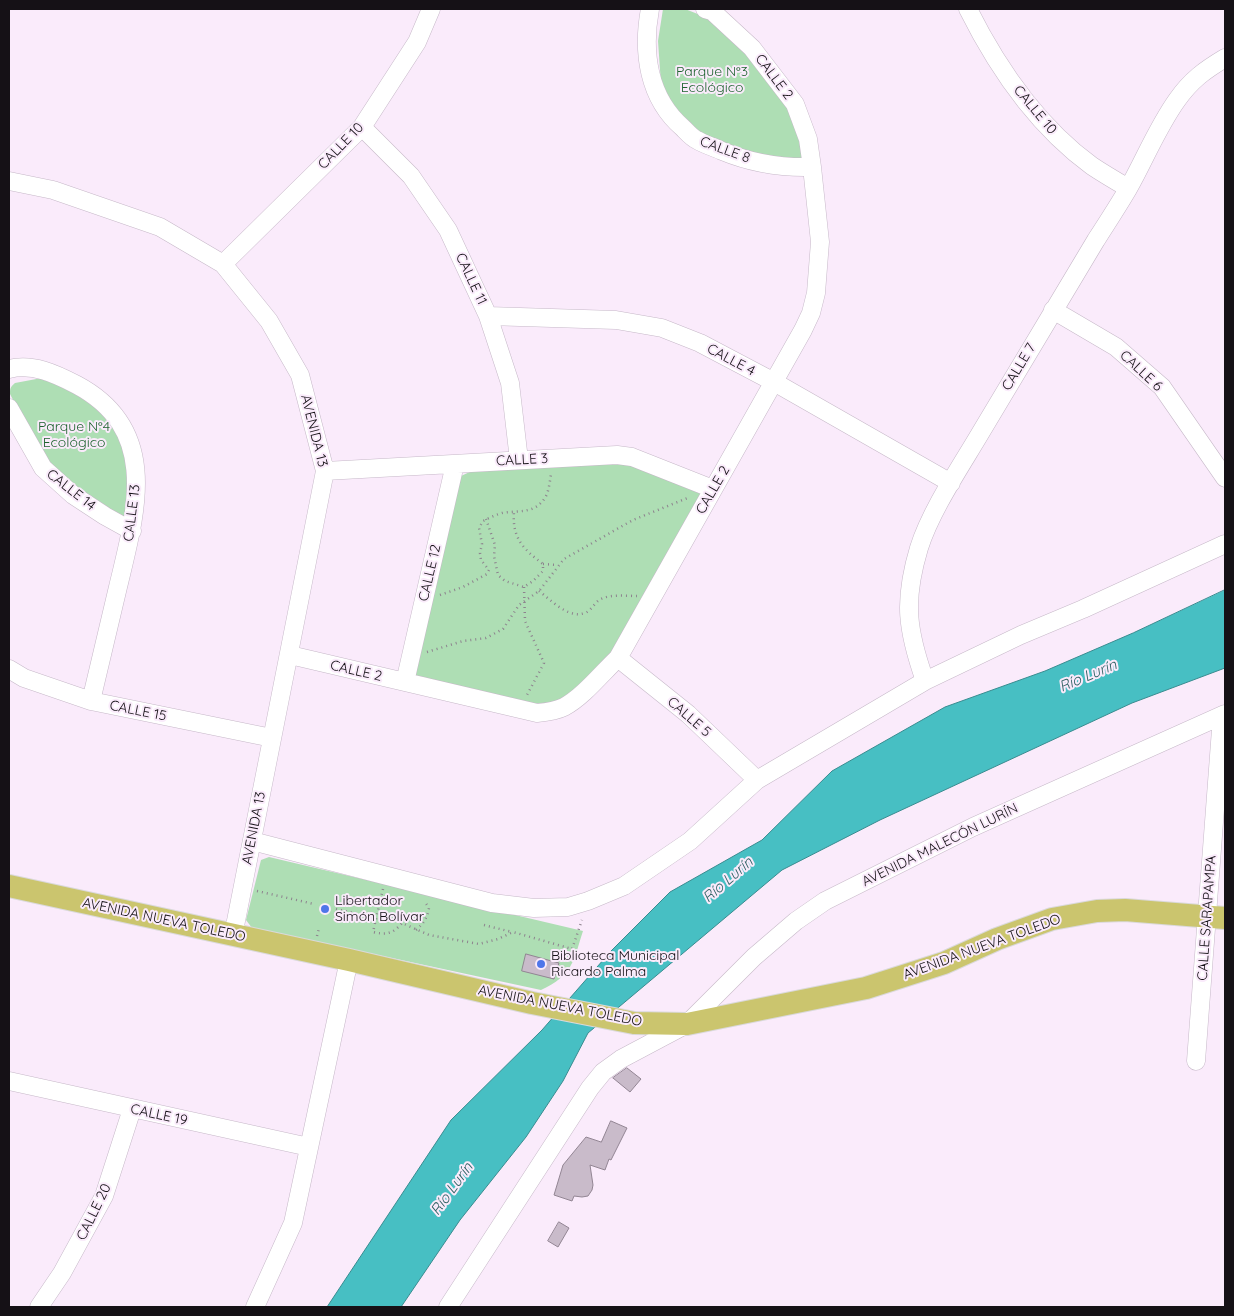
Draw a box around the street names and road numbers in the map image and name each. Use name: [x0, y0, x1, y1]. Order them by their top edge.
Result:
street label: CALLE 2: [751, 51, 797, 103]
street label: CALLE 10: [1010, 82, 1060, 138]
street label: CALLE 10: [315, 119, 367, 173]
street label: CALLE 8: [697, 133, 753, 167]
street label: CALLE 11: [452, 250, 490, 308]
street label: CALLE 4: [704, 340, 758, 380]
street label: CALLE 7: [998, 340, 1040, 394]
street label: CALLE 6: [1116, 347, 1166, 395]
street label: AVENIDA 13: [297, 393, 331, 469]
street label: CALLE 3: [495, 450, 549, 470]
street label: CALLE 2: [693, 463, 733, 517]
street label: CALLE 14: [43, 466, 99, 514]
street label: CALLE 13: [120, 483, 144, 543]
street label: CALLE 12: [415, 543, 445, 603]
street label: CALLE 2: [328, 657, 384, 685]
street label: CALLE 5: [664, 693, 714, 741]
street label: CALLE 15: [108, 697, 168, 725]
street label: AVENIDA 13: [239, 790, 269, 866]
street label: AVENIDA MALECÓN LURÍN: [859, 800, 1021, 890]
street label: CALLE SARAPAMPA: [1194, 855, 1220, 981]
street label: AVENIDA NUEVA TOLEDO: [81, 894, 247, 946]
street label: AVENIDA NUEVA TOLEDO: [901, 911, 1063, 983]
street label: AVENIDA NUEVA TOLEDO: [477, 982, 643, 1030]
street label: CALLE 19: [129, 1101, 189, 1129]
street label: CALLE 20: [73, 1181, 115, 1243]

